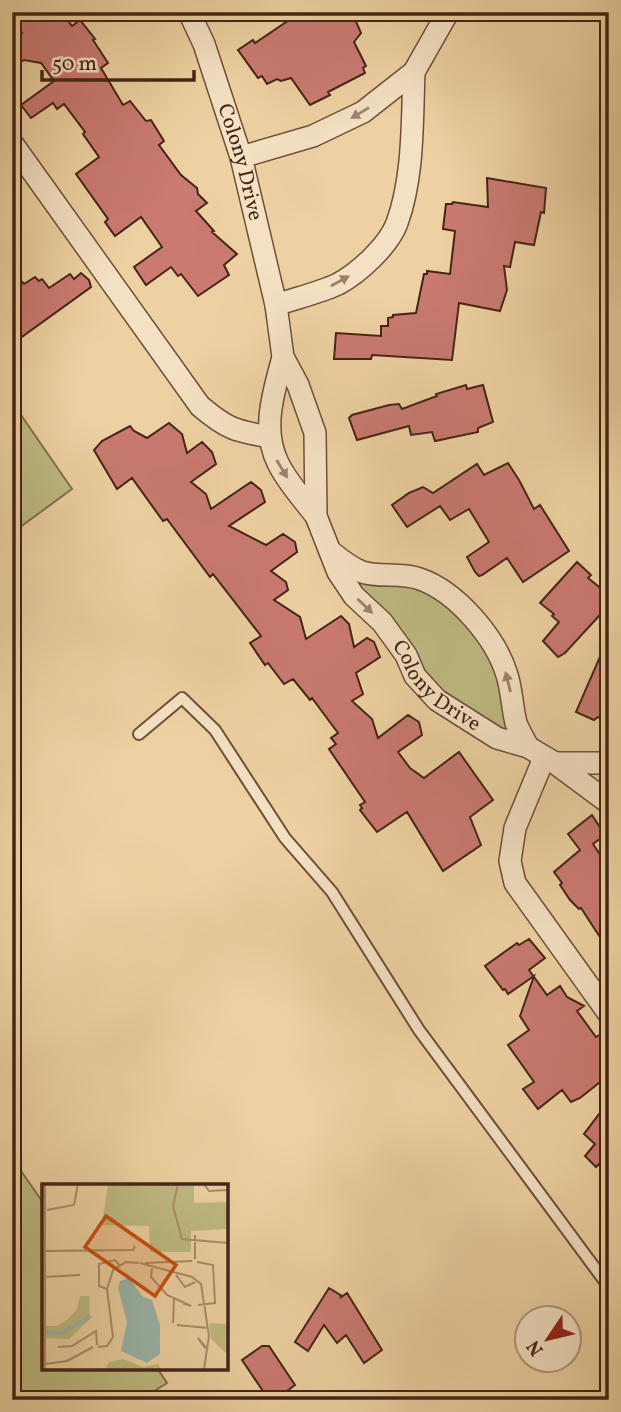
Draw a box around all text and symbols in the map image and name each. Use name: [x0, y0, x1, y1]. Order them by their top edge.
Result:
scale bar: [42, 38, 194, 82]
text: 50 m: [52, 50, 97, 79]
street label: Colony Drive: [210, 100, 270, 223]
one-way arrow: [350, 107, 369, 119]
one-way arrow: [330, 275, 349, 287]
one-way arrow: [276, 460, 289, 479]
one-way arrow: [356, 598, 374, 614]
street label: Colony Drive: [385, 634, 486, 739]
one-way arrow: [502, 671, 513, 693]
inset map: [42, 1184, 228, 1370]
north arrow: [512, 1304, 582, 1374]
text: N: [521, 1334, 550, 1361]

